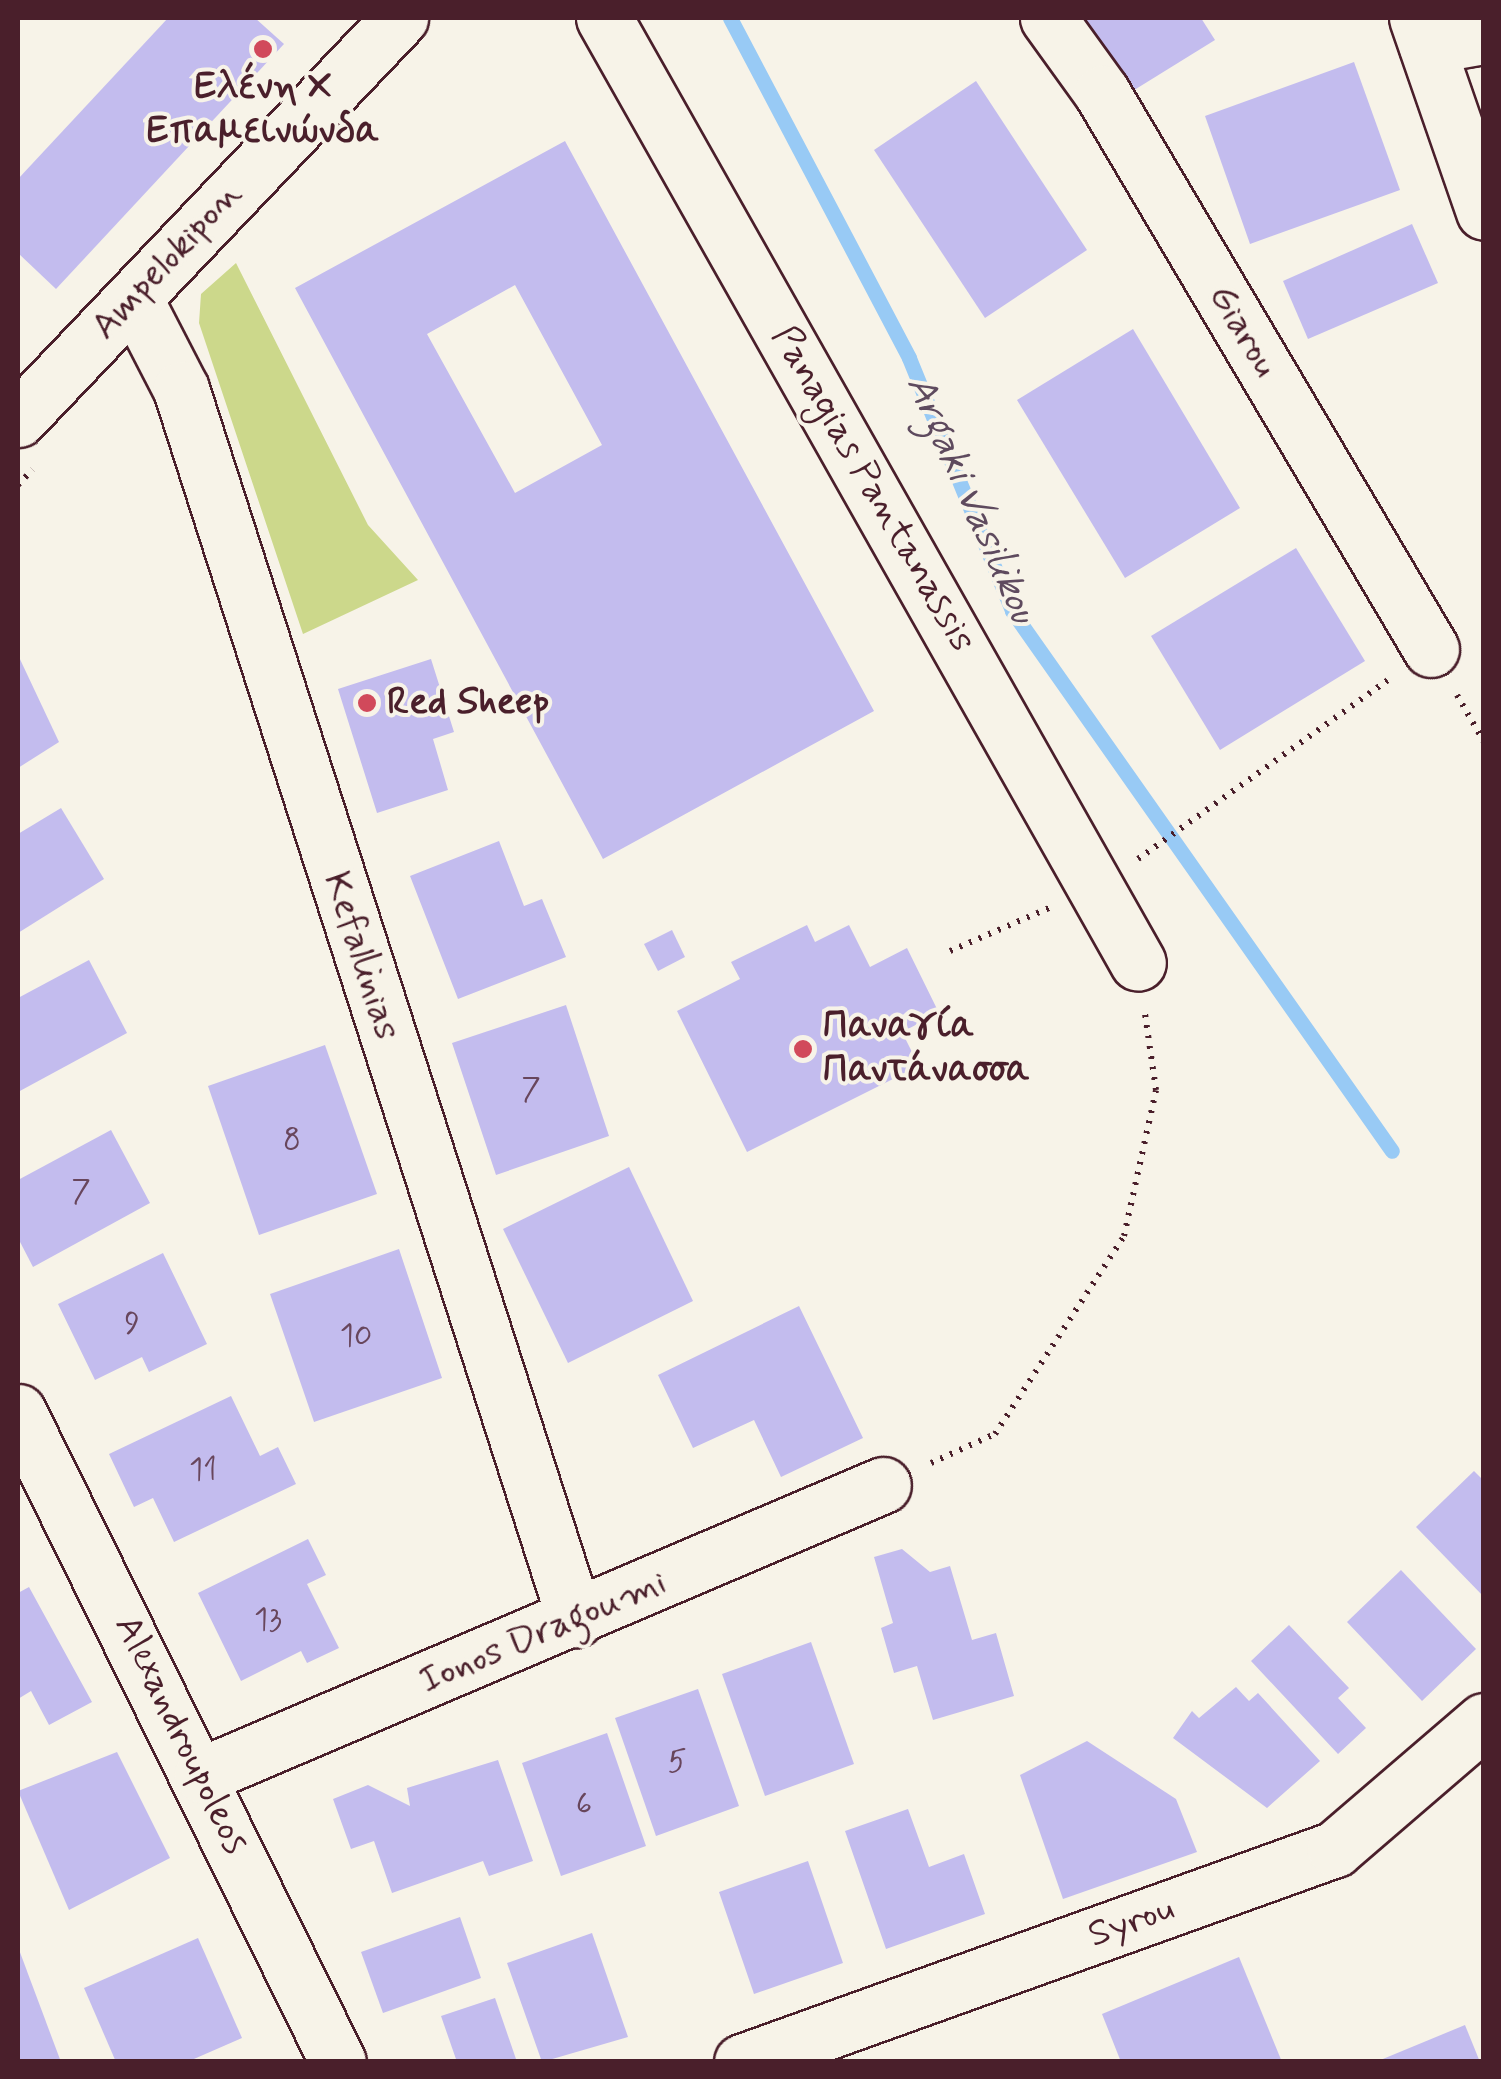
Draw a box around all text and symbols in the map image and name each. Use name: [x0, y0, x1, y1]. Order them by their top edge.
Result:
marker: Ελένη Χ Επαμεινώνδα: [252, 38, 274, 60]
place label: Ελένη Χ Επαμεινώνδα: [146, 65, 380, 154]
street label: Ampelokipon: [82, 172, 252, 350]
street label: Giarou: [1198, 277, 1288, 385]
street label: Panagias Pantanassis: [765, 325, 981, 653]
water label: Argaki Vasilikou: [895, 368, 1047, 630]
place label: Red Sheep: [387, 680, 549, 726]
marker: Red Sheep: [356, 692, 378, 714]
street label: Kefallinias: [312, 866, 410, 1046]
place label: Παναγία Παντάνασσα: [823, 1004, 1030, 1094]
marker: Παναγία Παντάνασσα: [792, 1038, 814, 1060]
house number: 7: [521, 1071, 541, 1109]
house number: 8: [283, 1121, 301, 1159]
house number: 7: [71, 1173, 91, 1211]
house number: 9: [124, 1305, 140, 1343]
house number: 10: [340, 1317, 372, 1355]
house number: 11: [189, 1451, 217, 1489]
street label: Ionos Dragoumi: [418, 1562, 668, 1702]
house number: 13: [254, 1601, 282, 1639]
street label: Alexandroupoleos: [104, 1608, 258, 1862]
house number: 5: [667, 1743, 687, 1781]
house number: 6: [576, 1785, 592, 1823]
street label: Syrou: [1082, 1886, 1180, 1958]

